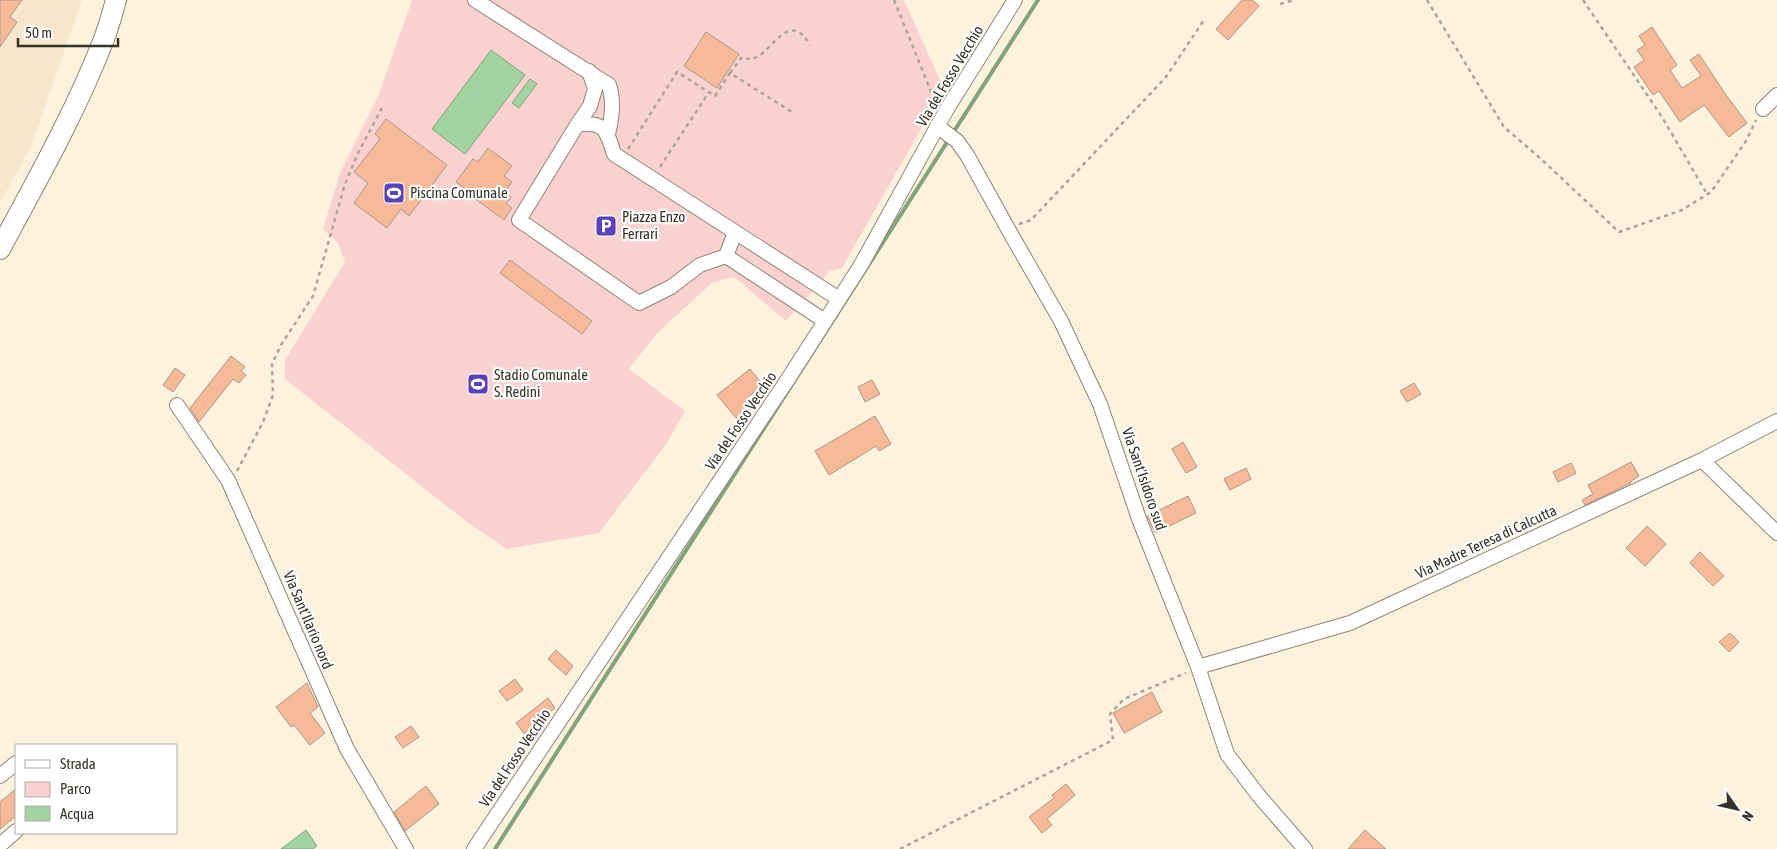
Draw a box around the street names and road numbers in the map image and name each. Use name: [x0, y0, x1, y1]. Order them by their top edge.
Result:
street label: Via del Fosso Vecchio: [913, 22, 986, 129]
street label: Via del Fosso Vecchio: [701, 368, 780, 473]
street label: Via Sant'Isidoro sud: [1119, 425, 1170, 532]
street label: Via Madre Teresa di Calcutta: [1412, 501, 1559, 582]
street label: Via Sant'Ilario nord: [280, 568, 337, 671]
street label: Via del Fosso Vecchio: [475, 705, 554, 810]

